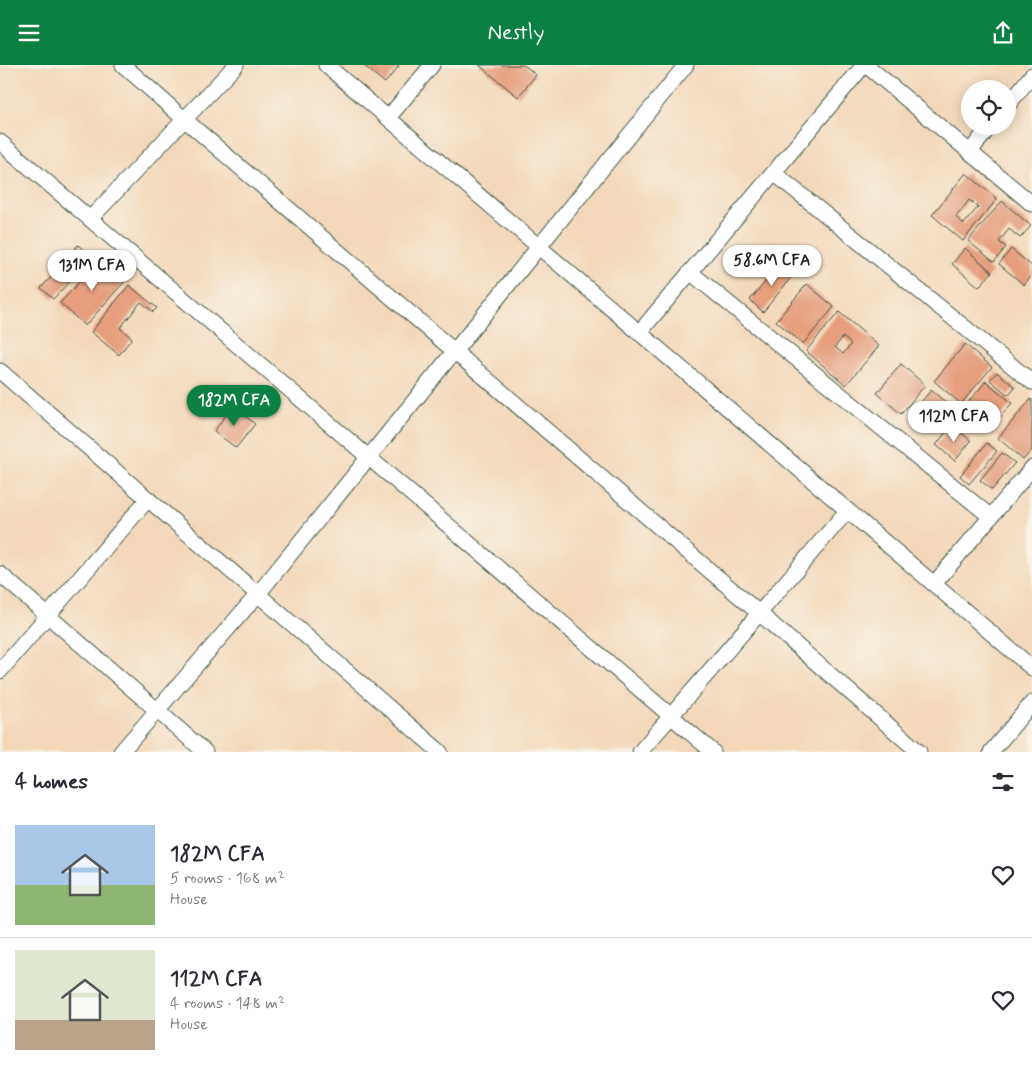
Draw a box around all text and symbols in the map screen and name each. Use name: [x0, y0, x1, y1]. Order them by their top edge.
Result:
icon: menu: [15, 19, 43, 47]
text: Nestly: [488, 19, 544, 47]
icon: share: [989, 19, 1017, 47]
map controls: [961, 80, 1016, 135]
button: locate: [961, 80, 1016, 135]
pin: 58.6M CFA: [715, 245, 829, 287]
pin: 131M CFA: [40, 249, 144, 292]
text: 58.6M CFA: [734, 250, 810, 271]
text: 131M CFA: [58, 255, 126, 276]
pin: 182M CFA: [182, 385, 286, 427]
text: 182M CFA: [198, 390, 270, 411]
pin: 112M CFA: [902, 401, 1006, 443]
text: 112M CFA: [919, 406, 989, 427]
text: 4 homes: [15, 768, 88, 796]
icon: filters: [989, 768, 1017, 796]
text: 182M CFA: [170, 840, 265, 868]
icon: home: [55, 845, 115, 905]
icon: heart: [989, 861, 1017, 889]
text: 5 rooms · 168 m²: [170, 868, 285, 889]
text: House: [170, 889, 208, 910]
text: 112M CFA: [170, 965, 263, 993]
icon: home: [55, 970, 115, 1030]
icon: heart: [989, 986, 1017, 1014]
text: 4 rooms · 148 m²: [170, 993, 285, 1014]
text: House: [170, 1014, 208, 1035]

